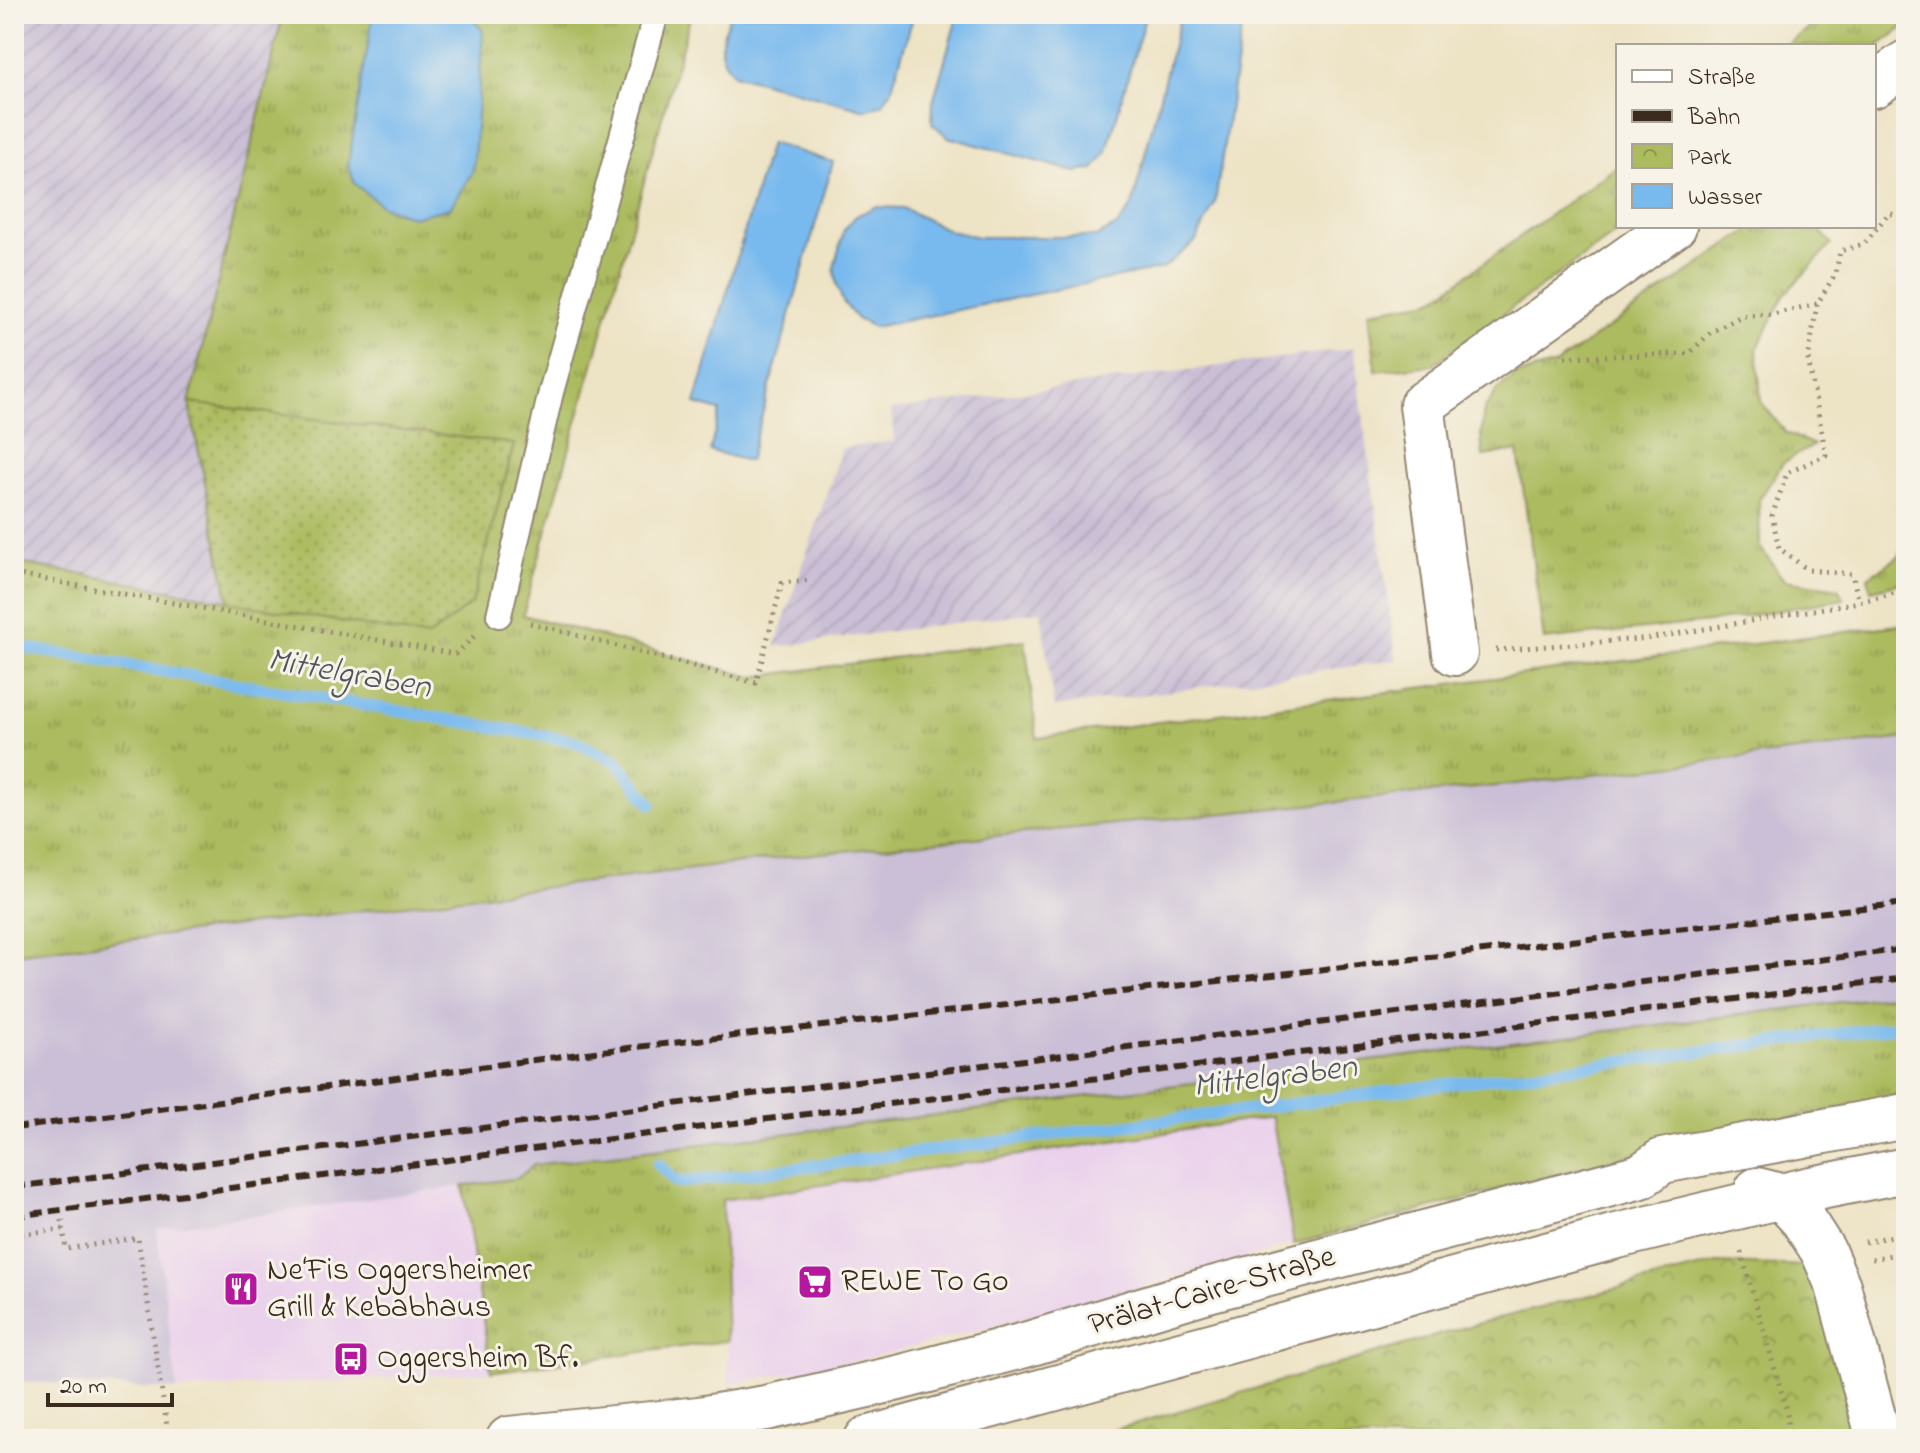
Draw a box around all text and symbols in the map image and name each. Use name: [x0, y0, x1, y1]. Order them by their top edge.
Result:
legend: [1616, 44, 1876, 228]
text: Straße: [1688, 61, 1755, 96]
text: Bahn: [1687, 101, 1740, 136]
text: Park: [1688, 141, 1732, 176]
text: Wasser: [1688, 181, 1763, 216]
water label: Mittelgraben: [264, 636, 436, 714]
water label: Mittelgraben: [1190, 1043, 1361, 1113]
street label: Prälat-Caire-Straße: [1083, 1234, 1341, 1350]
place label: Ne‘Fis Oggersheimer Grill & Kebabhaus: [267, 1248, 532, 1332]
place label: REWE To Go: [841, 1259, 1009, 1306]
supermarket icon: REWE To Go: [796, 1263, 834, 1301]
restaurant icon: Ne‘Fis Oggersheimer Grill & Kebabhaus: [222, 1270, 260, 1308]
place label: Oggersheim Bf.: [377, 1336, 578, 1383]
bus stop icon: Oggersheim Bf.: [332, 1340, 370, 1378]
scale bar: [48, 1357, 172, 1407]
text: 20 m: [60, 1370, 107, 1405]

